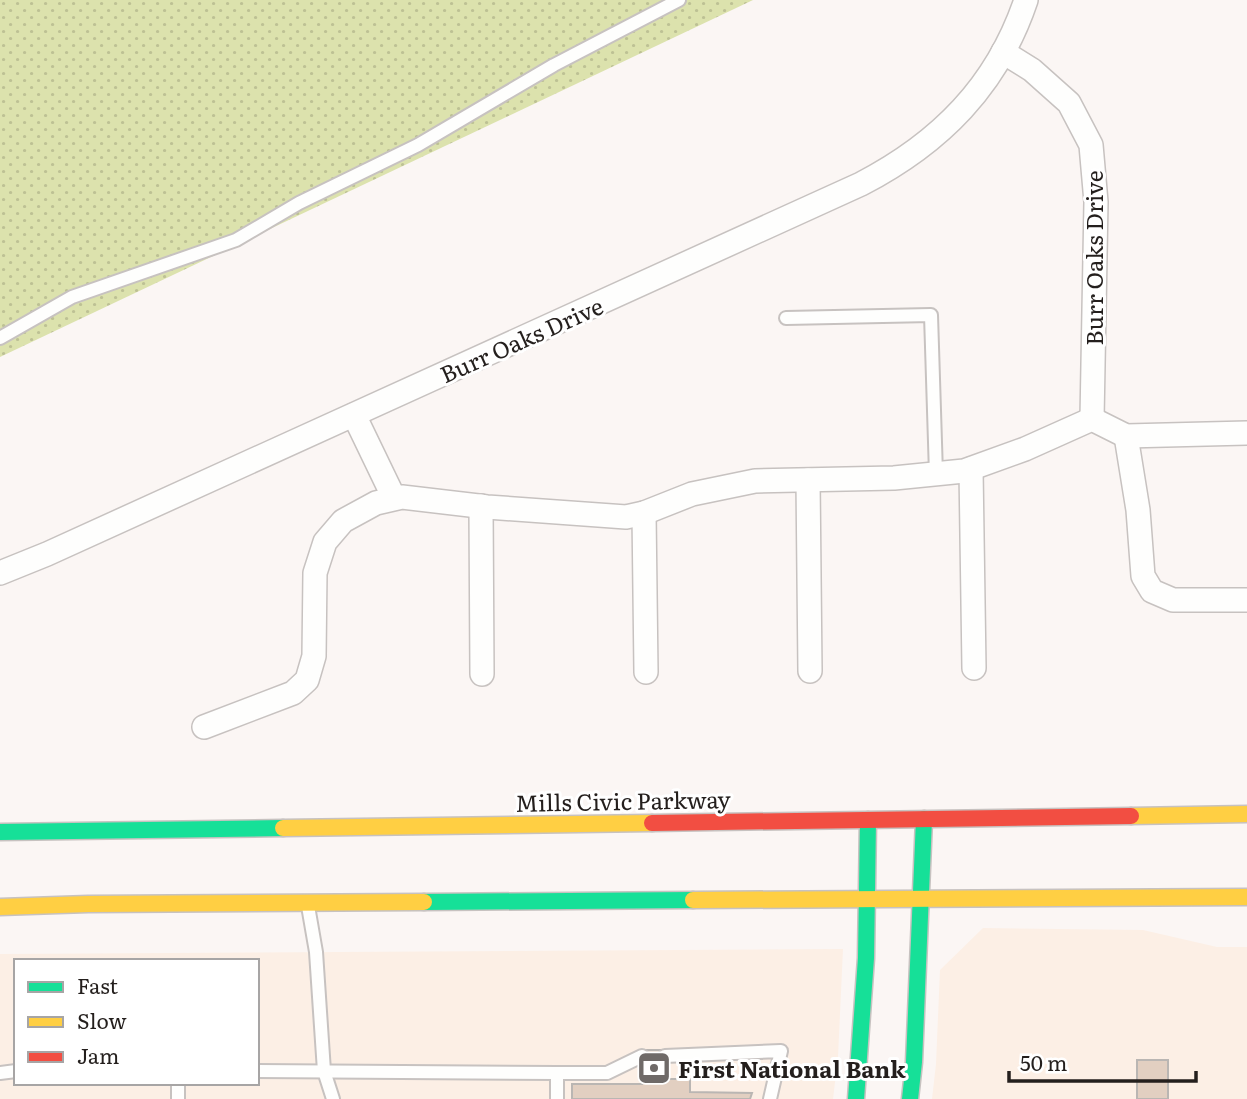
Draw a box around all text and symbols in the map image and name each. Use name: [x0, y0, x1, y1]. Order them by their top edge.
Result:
street label: Burr Oaks Drive: [1076, 170, 1110, 346]
street label: Burr Oaks Drive: [434, 288, 608, 390]
street label: Mills Civic Parkway: [515, 781, 732, 819]
legend: [14, 959, 259, 1085]
text: Fast: [77, 969, 118, 1000]
text: Slow: [77, 1004, 127, 1035]
text: Jam: [77, 1039, 119, 1070]
scale bar: [1009, 1040, 1196, 1084]
text: 50 m: [1020, 1046, 1067, 1077]
bank icon: First National Bank: [635, 1049, 673, 1087]
place label: First National Bank: [678, 1051, 906, 1085]

